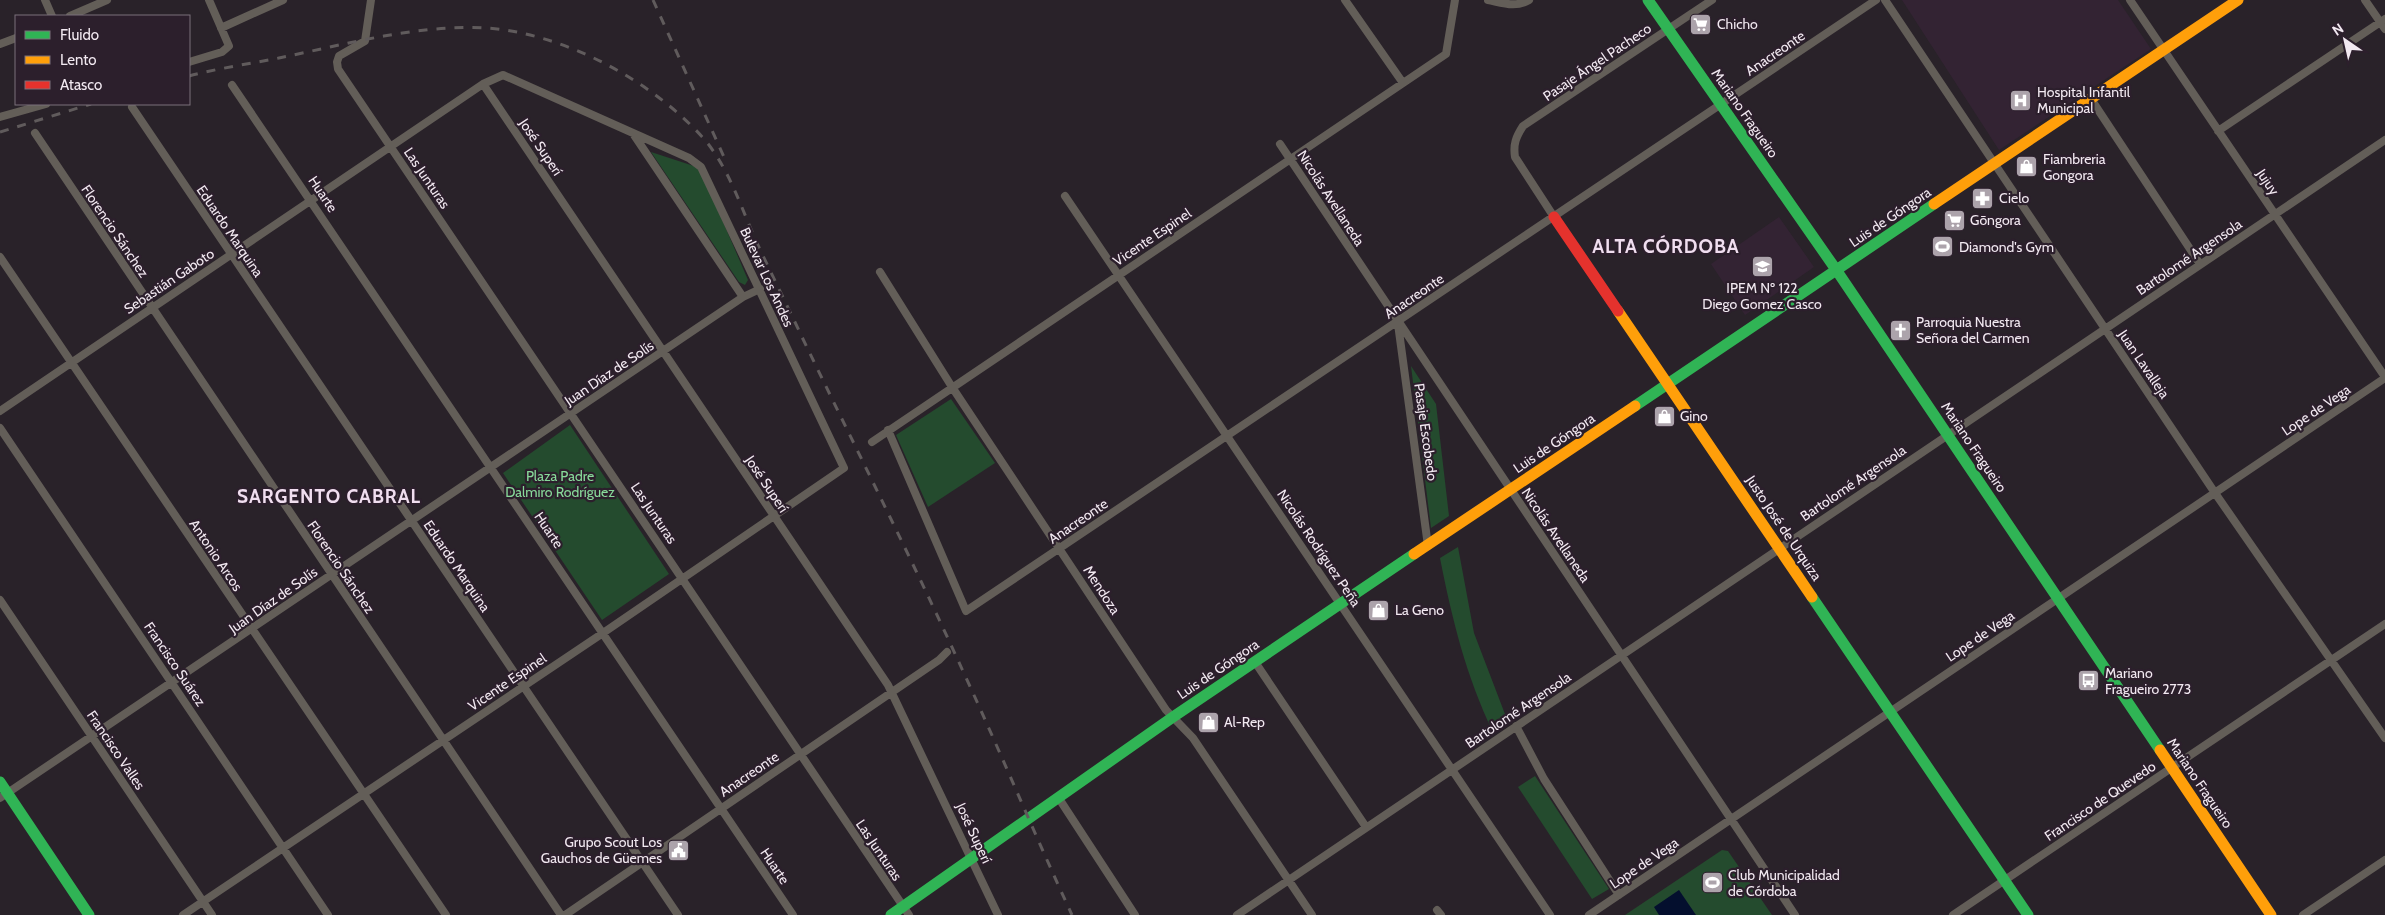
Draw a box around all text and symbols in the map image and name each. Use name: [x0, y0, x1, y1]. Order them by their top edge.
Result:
supermarket icon: Chicho: [1689, 12, 1713, 36]
legend: [15, 15, 190, 105]
place label: Chicho: [1717, 15, 1758, 33]
north arrow: [2320, 15, 2370, 65]
street label: Pasaje Ángel Pacheco: [1539, 19, 1655, 105]
text: N: [2329, 19, 2347, 39]
text: Fluido: [60, 26, 99, 44]
street label: Anacreonte: [1742, 26, 1808, 80]
text: Lento: [60, 51, 97, 69]
street label: Mariano Fragueiro: [1708, 65, 1783, 161]
text: Atasco: [60, 76, 102, 94]
place label: Hospital Infantil Municipal: [2037, 83, 2131, 117]
hospital icon: Hospital Infantil Municipal: [2009, 88, 2033, 112]
street label: José Superí: [515, 114, 567, 179]
street label: Las Junturas: [400, 144, 454, 212]
street label: Nicolás Avellaneda: [1293, 147, 1369, 249]
place label: Fiambreria Gongora: [2043, 150, 2106, 184]
shop icon: Fiambreria Gongora: [2015, 155, 2039, 179]
street label: Jujuy: [2252, 164, 2283, 199]
street label: Huarte: [304, 172, 342, 216]
street label: Florencio Sánchez: [77, 181, 153, 281]
street label: Eduardo Marquina: [193, 182, 268, 281]
street label: Luis de Góngora: [1846, 183, 1935, 251]
pharmacy icon: Cielo: [1971, 186, 1995, 210]
place label: Cielo: [1999, 189, 2029, 207]
street label: Vicente Espinel: [1109, 204, 1195, 270]
supermarket icon: Gōngora: [1942, 208, 1966, 232]
place label: Gōngora: [1970, 211, 2021, 229]
street label: Bartolomé Argensola: [2133, 215, 2246, 299]
street label: Bulevar Los Andes: [736, 224, 798, 330]
district label: ALTA CÓRDOBA: [1592, 234, 1740, 258]
sports icon: Diamond's Gym: [1931, 235, 1955, 259]
place label: Diamond's Gym: [1959, 238, 2054, 256]
street label: Sebastián Gaboto: [120, 244, 218, 318]
school or university icon: IPEM Nº 122 Diego Gomez Casco: [1750, 254, 1774, 278]
street label: Anacreonte: [1381, 269, 1447, 323]
place label: IPEM Nº 122 Diego Gomez Casco: [1702, 279, 1822, 313]
place label: Parroquia Nuestra Señora del Carmen: [1916, 313, 2030, 347]
church icon: Parroquia Nuestra Señora del Carmen: [1888, 318, 1912, 342]
street label: Juan Lavalleja: [2114, 325, 2174, 402]
street label: Juan Díaz de Solís: [560, 336, 657, 410]
street label: Lope de Vega: [2278, 380, 2354, 440]
street label: Pasaje Escobedo: [1410, 382, 1442, 482]
street label: Mariano Fragueiro: [1937, 398, 2011, 496]
shop icon: Gino: [1652, 404, 1676, 428]
place label: Gino: [1680, 407, 1708, 425]
street label: Luis de Góngora: [1510, 409, 1599, 477]
street label: Bartolomé Argensola: [1797, 441, 1910, 525]
street label: José Superí: [741, 451, 793, 516]
park label: Plaza Padre Dalmiro Rodríguez: [505, 467, 615, 501]
street label: Justo José de Urquiza: [1742, 471, 1826, 584]
street label: Las Junturas: [627, 479, 681, 547]
street label: Nicolás Avellaneda: [1518, 484, 1595, 586]
district label: SARGENTO CABRAL: [237, 485, 421, 508]
street label: Nicolás Rodríguez Peña: [1273, 486, 1365, 610]
street label: Anacreonte: [1045, 494, 1111, 548]
street label: Huarte: [530, 508, 568, 552]
street label: Antonio Arcos: [185, 516, 247, 595]
street label: Florencio Sánchez: [303, 517, 379, 617]
street label: Eduardo Marquina: [420, 517, 495, 616]
street label: Mendoza: [1080, 562, 1125, 618]
street label: Juan Díaz de Solís: [224, 563, 321, 638]
shop icon: La Geno: [1367, 598, 1391, 622]
place label: La Geno: [1395, 601, 1444, 619]
street label: Lope de Vega: [1942, 606, 2018, 666]
street label: Francisco Suárez: [140, 618, 210, 710]
street label: Luis de Góngora: [1174, 635, 1263, 703]
street label: Vicente Espinel: [464, 649, 550, 715]
place label: Mariano Fragueiro 2773: [2105, 664, 2191, 698]
street label: Bartolomé Argensola: [1462, 668, 1575, 752]
bus stop icon: Mariano Fragueiro 2773: [2077, 669, 2101, 693]
street label: Francisco Valles: [83, 707, 149, 793]
shop icon: Al-Rep: [1196, 710, 1220, 734]
place label: Al-Rep: [1224, 713, 1265, 731]
street label: Mariano Fragueiro: [2163, 734, 2237, 832]
street label: Anacreonte: [716, 747, 782, 801]
street label: Francisco de Quevedo: [2041, 757, 2159, 845]
street label: José Superí: [952, 799, 996, 866]
street label: Las Junturas: [852, 816, 906, 884]
place label: Grupo Scout Los Gauchos de Güemes: [541, 833, 662, 867]
street label: Lope de Vega: [1606, 833, 1682, 893]
public building icon: Grupo Scout Los Gauchos de Güemes: [666, 838, 690, 862]
street label: Huarte: [756, 844, 794, 888]
place label: Club Municipalidad de Córdoba: [1728, 866, 1840, 900]
sports icon: Club Municipalidad de Córdoba: [1700, 871, 1724, 895]

